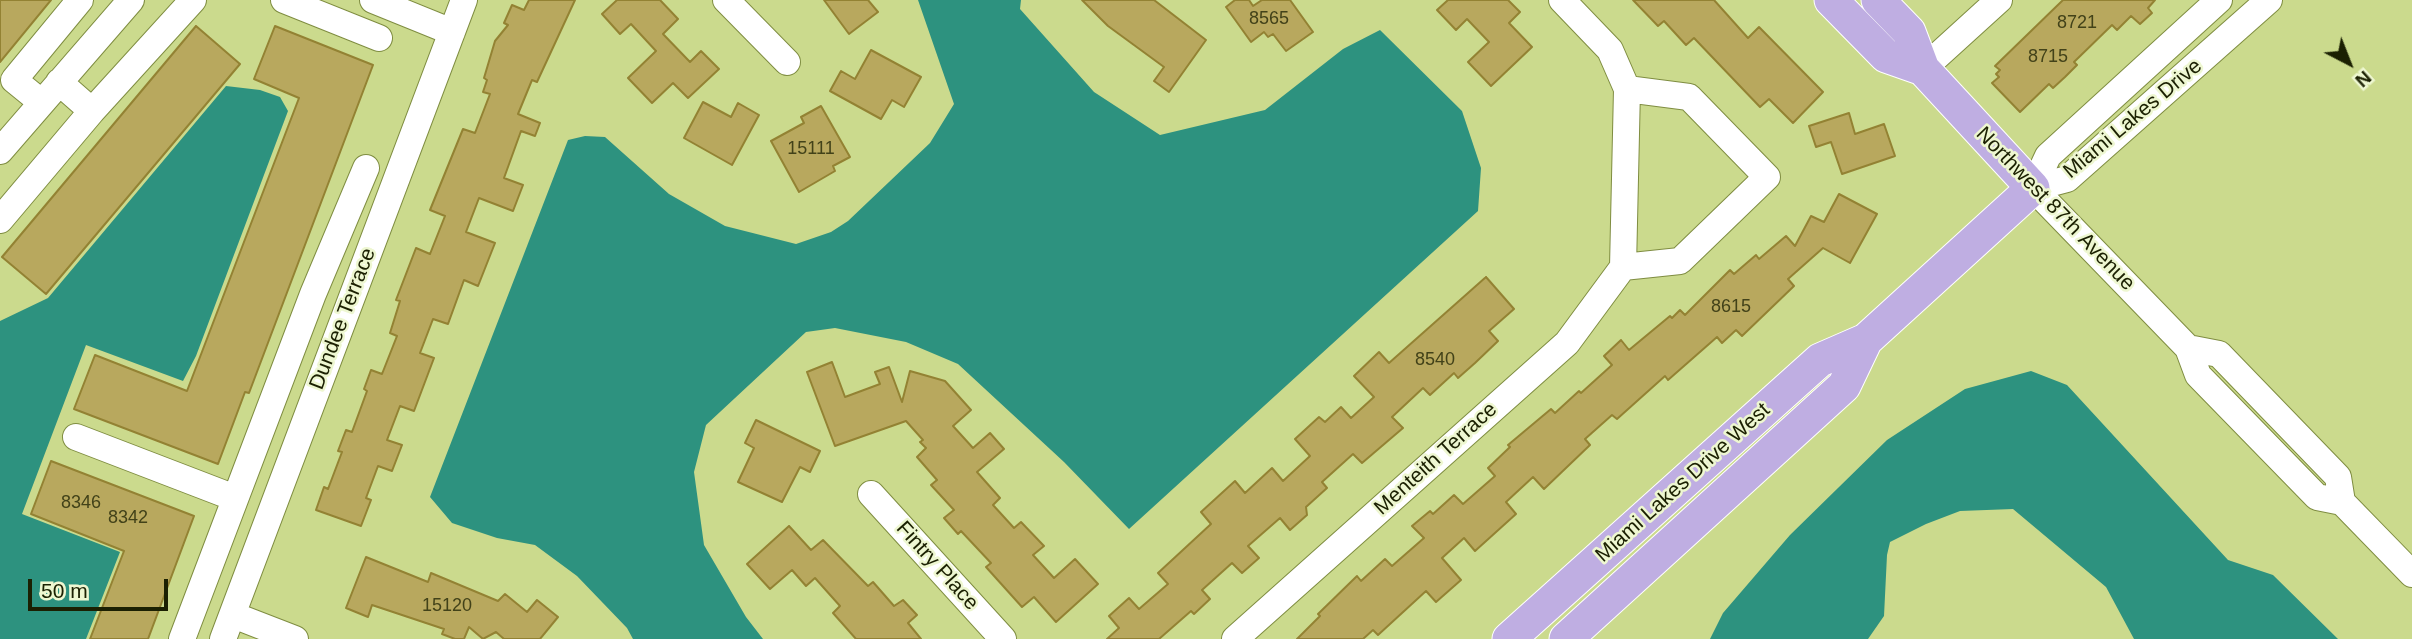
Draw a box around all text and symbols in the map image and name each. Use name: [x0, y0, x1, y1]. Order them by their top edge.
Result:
house number: 8565: [1249, 8, 1289, 30]
house number: 8721: [2057, 12, 2097, 34]
north arrow: [2314, 28, 2384, 98]
house number: 8715: [2028, 46, 2068, 68]
street label: Miami Lakes Drive: [2059, 54, 2207, 184]
text: N: [2351, 67, 2376, 91]
street label: Northwest 87th Avenue: [1970, 122, 2140, 296]
house number: 15111: [787, 138, 835, 160]
street label: Dundee Terrace: [304, 245, 382, 393]
house number: 8615: [1711, 296, 1751, 318]
house number: 8540: [1415, 349, 1455, 371]
street label: Menteith Terrace: [1369, 397, 1503, 521]
street label: Miami Lakes Drive West: [1591, 398, 1775, 568]
house number: 8346: [61, 492, 101, 514]
house number: 8342: [108, 507, 148, 529]
street label: Fintry Place: [891, 516, 983, 616]
scale bar: [32, 566, 172, 610]
text: 50 m: [41, 579, 88, 602]
house number: 15120: [422, 595, 472, 617]

